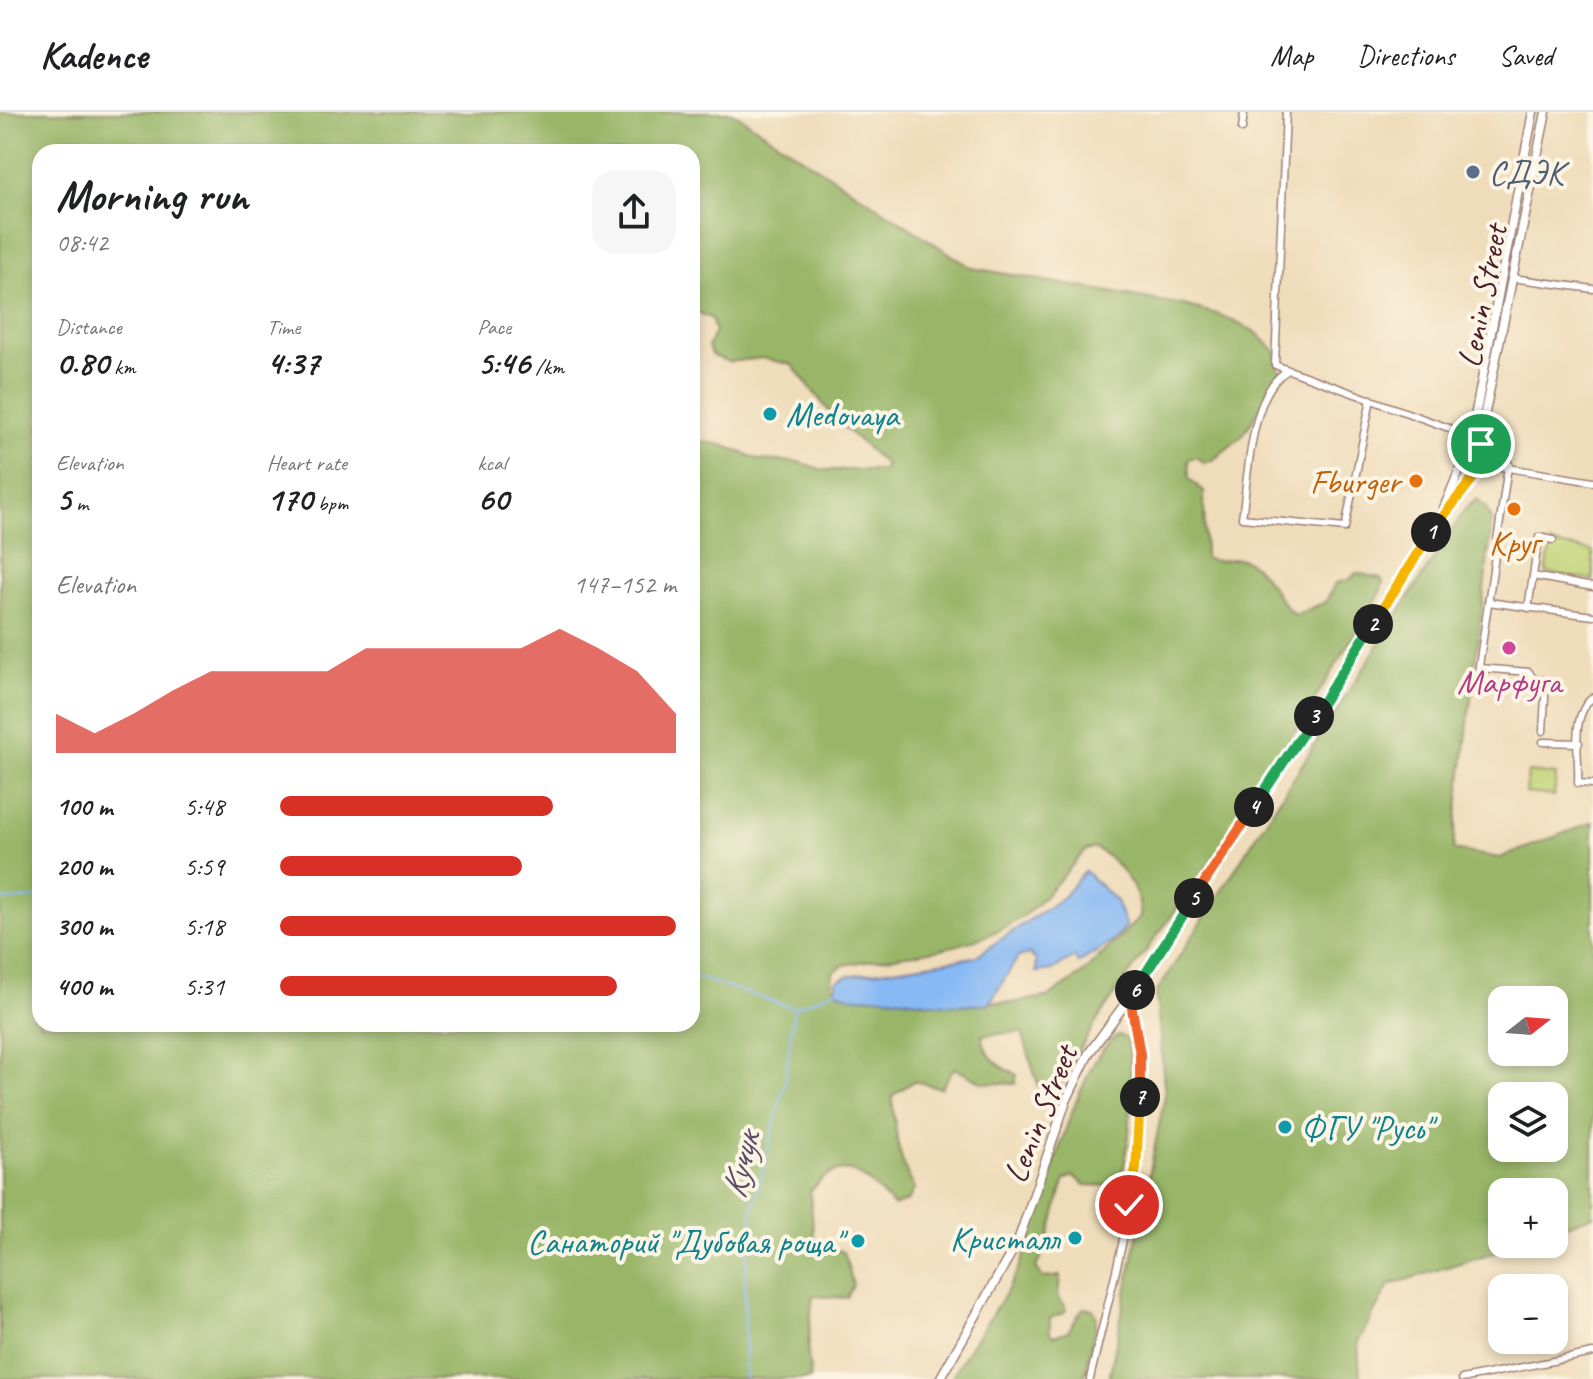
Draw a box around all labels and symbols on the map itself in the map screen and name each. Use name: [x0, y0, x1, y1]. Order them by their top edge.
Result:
place label: СДЭК: [1489, 151, 1570, 194]
marker: СДЭК: [1464, 163, 1482, 181]
street label: Lenin Street: [1447, 217, 1518, 371]
place label: Medovaya: [786, 393, 901, 436]
marker: Medovaya: [761, 405, 779, 423]
pin: [1447, 410, 1515, 478]
place label: Fburger: [1310, 460, 1404, 503]
marker: Fburger: [1407, 472, 1425, 490]
marker: Круг: [1505, 500, 1523, 518]
pin: 1: [1411, 512, 1451, 552]
place label: Круг: [1489, 521, 1544, 564]
pin: 2: [1353, 604, 1393, 644]
marker: Марфуга: [1500, 639, 1518, 657]
place label: Марфуга: [1457, 660, 1564, 703]
pin: 3: [1294, 696, 1334, 736]
pin: 4: [1234, 787, 1274, 827]
pin: 5: [1174, 878, 1214, 918]
pin: 6: [1115, 970, 1155, 1010]
north arrow: [1488, 986, 1568, 1066]
street label: Lenin Street: [993, 1036, 1088, 1189]
pin: 7: [1120, 1077, 1160, 1117]
place label: ФГУ "Русь": [1301, 1106, 1438, 1149]
marker: ФГУ "Русь": [1276, 1118, 1294, 1136]
water label: Кучук: [710, 1122, 771, 1203]
pin: [1095, 1171, 1163, 1239]
place label: Кристалл: [950, 1217, 1061, 1260]
place label: Санаторий "Дубовая роща": [527, 1220, 849, 1263]
marker: Кристалл: [1066, 1229, 1084, 1247]
marker: Санаторий "Дубовая роща": [849, 1232, 867, 1250]

